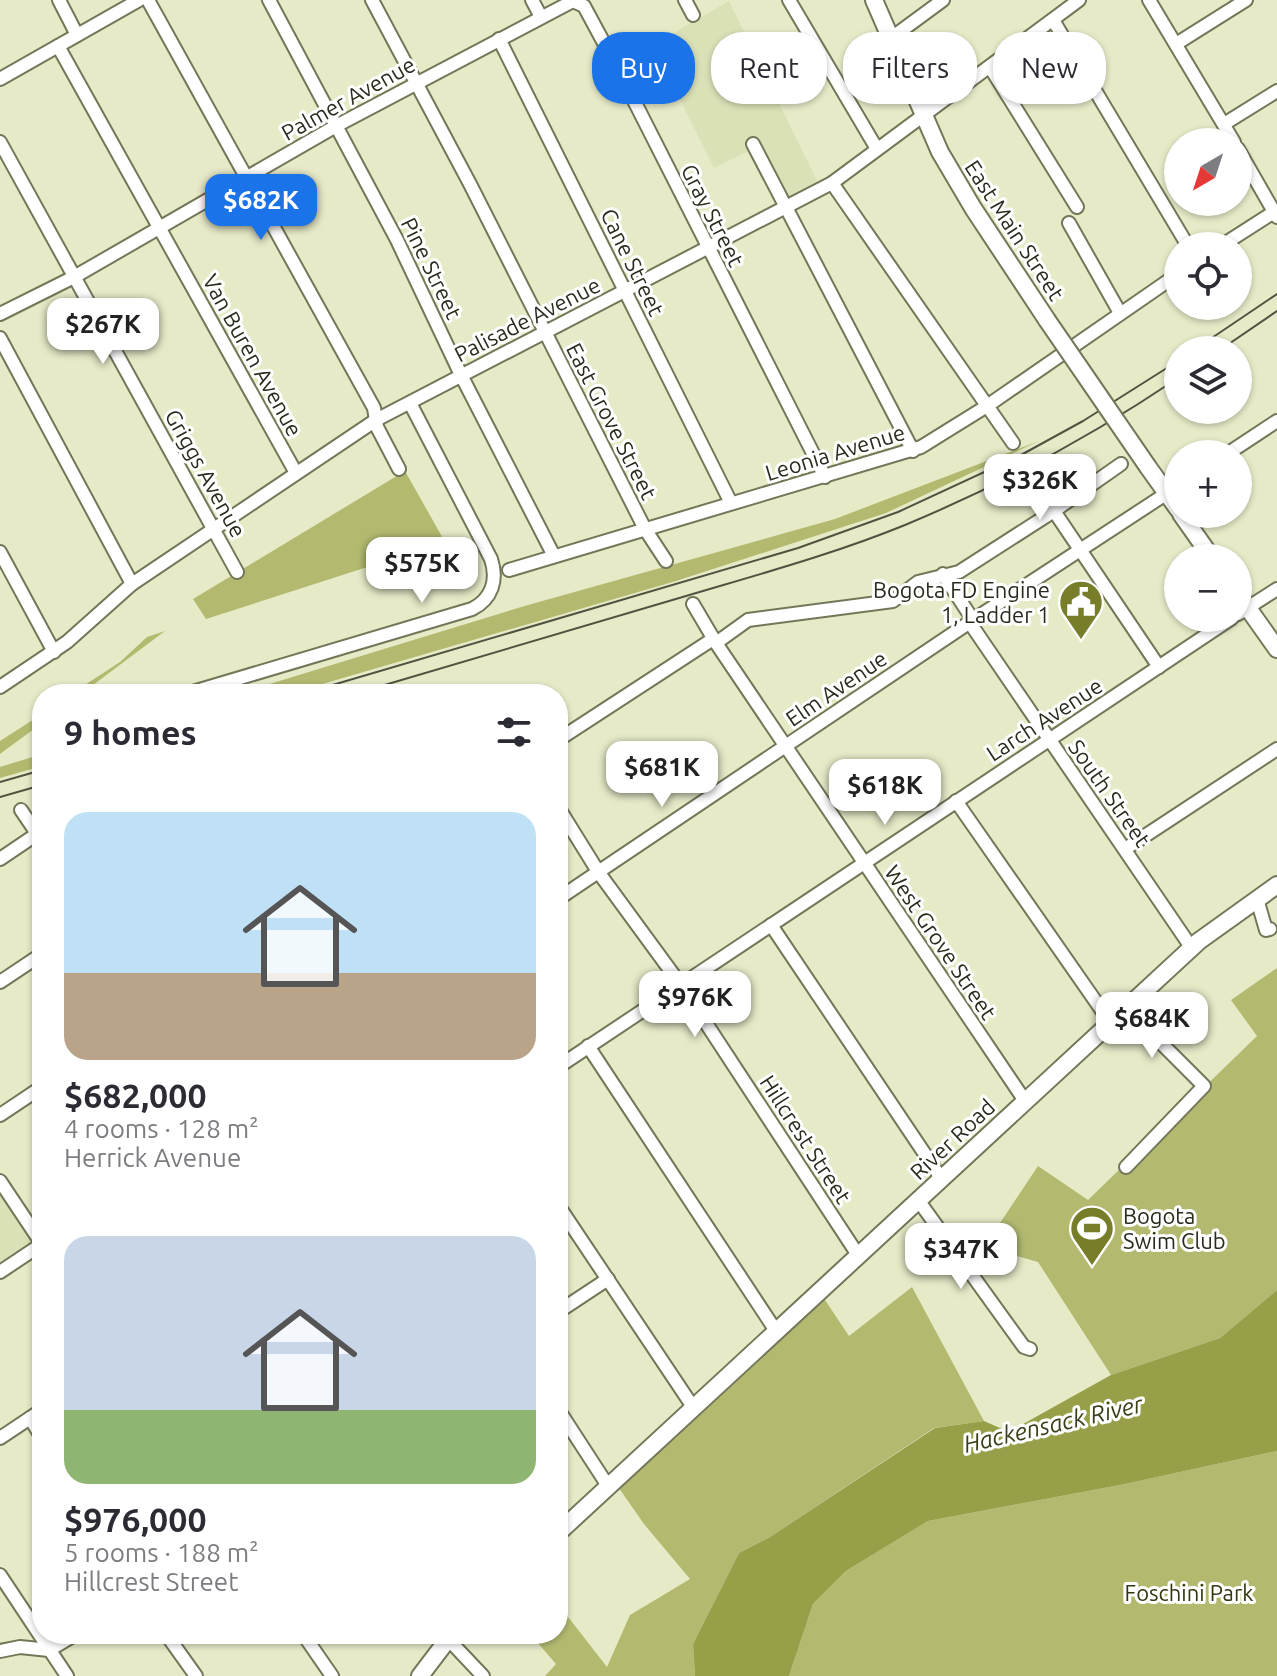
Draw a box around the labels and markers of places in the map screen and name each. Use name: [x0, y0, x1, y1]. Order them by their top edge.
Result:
pin: $682K: [205, 174, 317, 242]
pin: $267K: [47, 298, 159, 366]
pin: $326K: [984, 454, 1096, 522]
pin: $575K: [366, 537, 478, 605]
place label: Bogota FD Engine 1, Ladder 1: [873, 577, 1050, 627]
public building icon: Bogota FD Engine 1, Ladder 1: [1057, 578, 1105, 641]
pin: $681K: [606, 741, 718, 809]
pin: $618K: [829, 759, 941, 827]
pin: $976K: [639, 971, 751, 1039]
pin: $684K: [1096, 992, 1208, 1060]
place label: Bogota Swim Club: [1123, 1203, 1226, 1253]
sports icon: Bogota Swim Club: [1068, 1204, 1116, 1267]
pin: $347K: [905, 1223, 1017, 1291]

